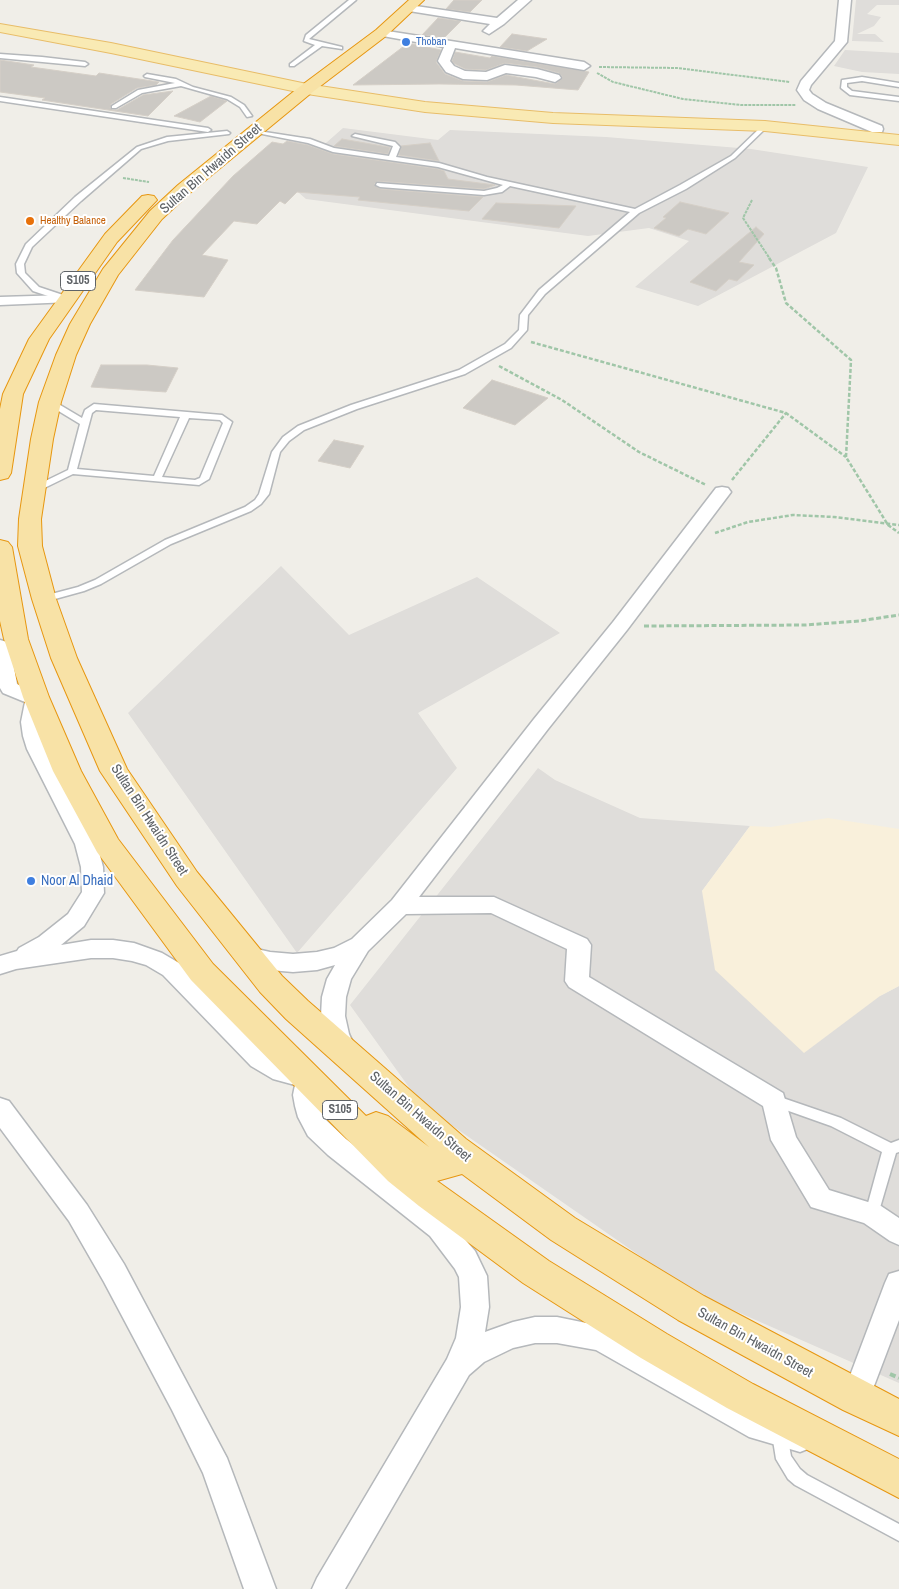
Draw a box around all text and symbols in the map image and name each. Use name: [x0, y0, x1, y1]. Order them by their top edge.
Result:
place label: Thoban: [416, 35, 447, 49]
marker: Thoban: [400, 36, 412, 48]
street label: Sultan Bin Hwaidn Street: [157, 120, 265, 218]
place label: Healthy Balance: [40, 214, 106, 228]
marker: Healthy Balance: [24, 215, 36, 227]
road number: S105: [60, 272, 96, 290]
street label: Sultan Bin Hwaidn Street: [107, 761, 191, 879]
place label: Noor Al Dhaid: [41, 873, 113, 889]
marker: Noor Al Dhaid: [25, 875, 37, 887]
street label: Sultan Bin Hwaidn Street: [366, 1068, 474, 1166]
road number: S105: [322, 1100, 358, 1120]
street label: Sultan Bin Hwaidn Street: [695, 1304, 815, 1382]

